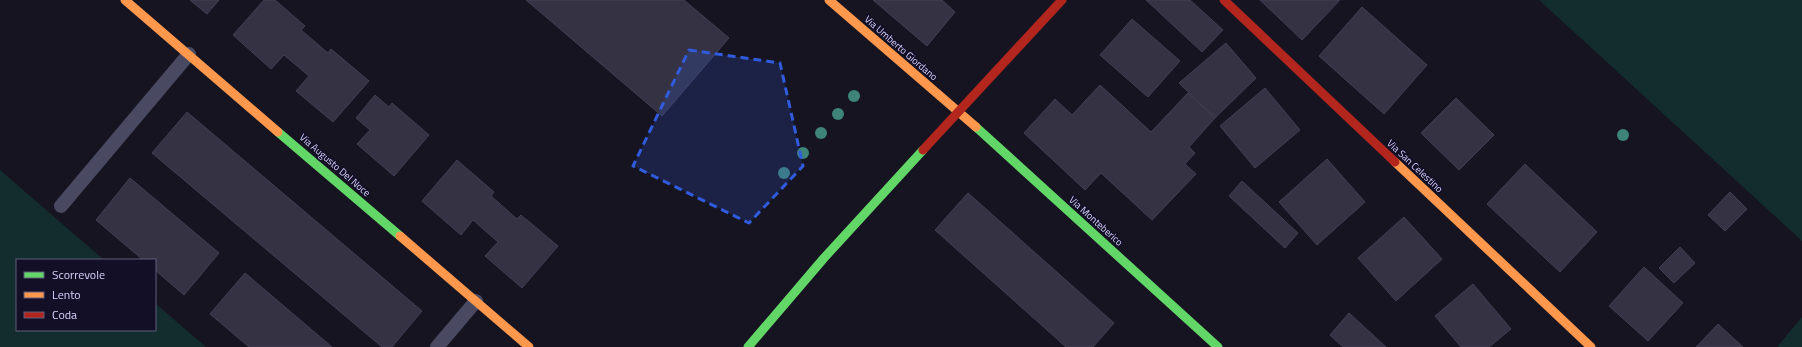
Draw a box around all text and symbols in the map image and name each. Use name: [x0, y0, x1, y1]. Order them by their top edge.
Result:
street label: Via Umberto Giordano: [861, 12, 941, 84]
street label: Via Augusto Del Noce: [296, 130, 374, 200]
street label: Via San Celestino: [1384, 136, 1446, 196]
street label: Via Monteberico: [1066, 193, 1126, 249]
legend: [16, 259, 156, 331]
text: Scorrevole: [52, 265, 105, 284]
text: Lento: [52, 285, 81, 304]
text: Coda: [52, 305, 77, 324]

